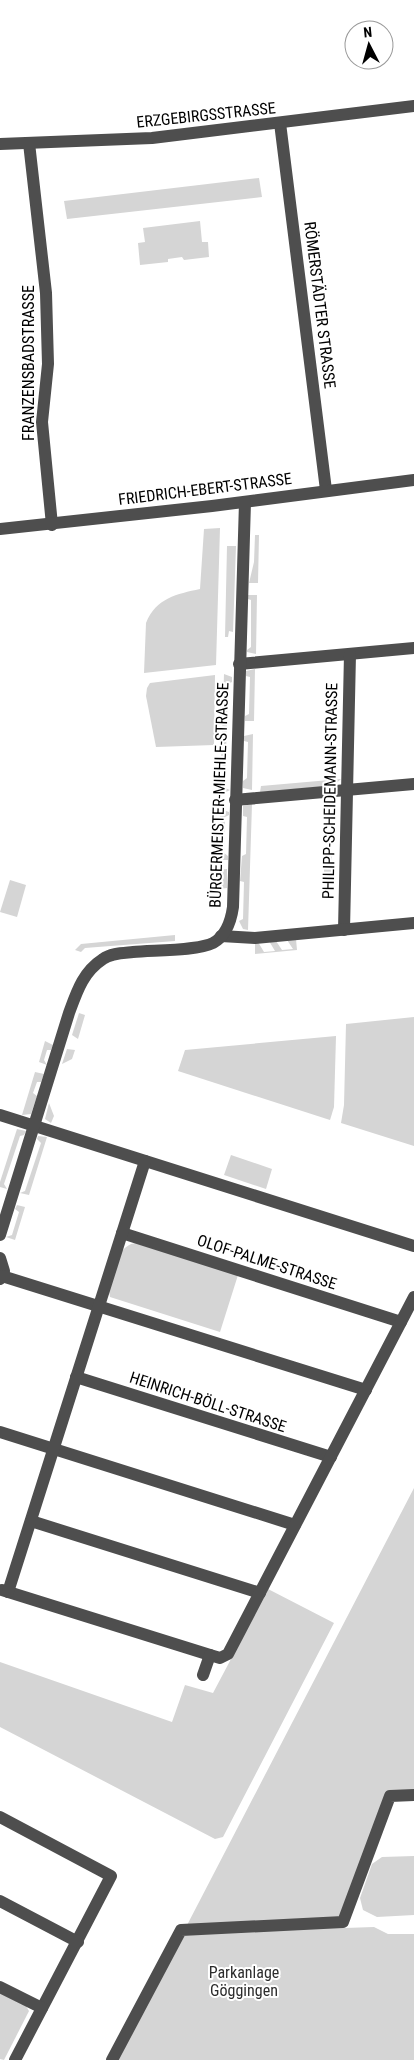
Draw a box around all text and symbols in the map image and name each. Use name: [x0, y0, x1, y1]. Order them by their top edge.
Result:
north arrow: [344, 20, 394, 70]
text: N: [363, 24, 373, 40]
street label: ERZGEBIRGSSTRASSE: [135, 98, 277, 132]
street label: RÖMERSTÄDTER STRASSE: [300, 220, 340, 390]
street label: FRANZENSBADSTRASSE: [19, 285, 38, 441]
street label: FRIEDRICH-EBERT-STRASSE: [117, 469, 293, 509]
street label: BÜRGERMEISTER-MIEHLE-STRASSE: [206, 682, 232, 908]
street label: PHILIPP-SCHEIDEMANN-STRASSE: [319, 683, 341, 899]
street label: OLOF-PALME-STRASSE: [195, 1230, 339, 1294]
street label: HEINRICH-BÖLL-STRASSE: [127, 1368, 289, 1436]
park label: Parkanlage Göggingen: [209, 1963, 279, 2000]

